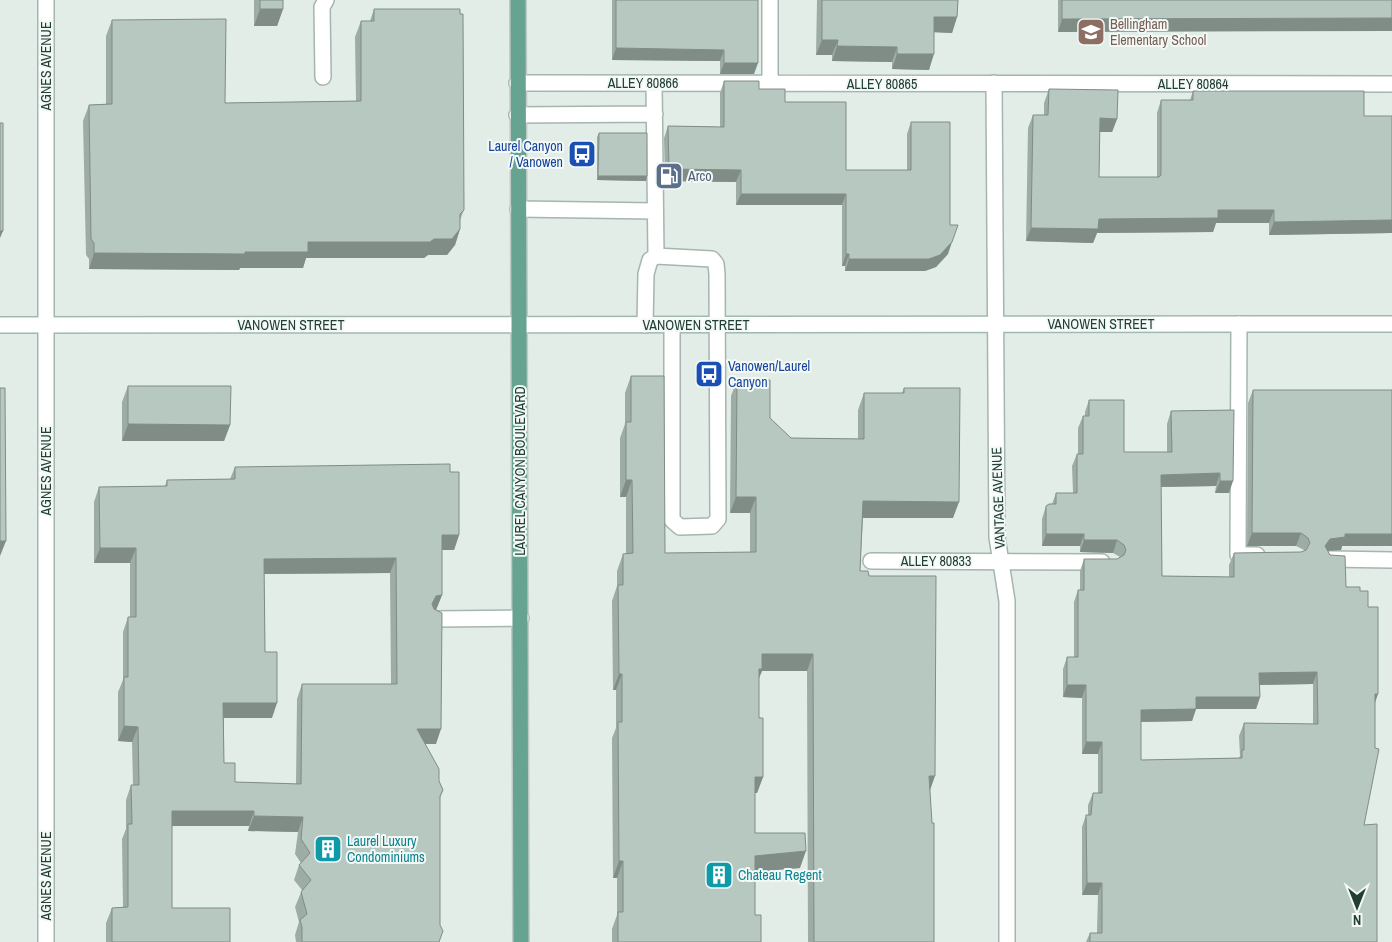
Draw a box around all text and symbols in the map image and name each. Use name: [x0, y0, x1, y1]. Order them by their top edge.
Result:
place label: Bellingham Elementary School: [1110, 15, 1206, 49]
school or university icon: Bellingham Elementary School: [1076, 17, 1106, 47]
street label: AGNES AVENUE: [37, 21, 55, 112]
street label: ALLEY 80866: [607, 74, 678, 92]
street label: ALLEY 80865: [846, 75, 917, 93]
street label: ALLEY 80864: [1157, 75, 1229, 93]
place label: Laurel Canyon / Vanowen: [488, 137, 563, 171]
bus stop icon: Laurel Canyon / Vanowen: [567, 139, 597, 169]
fuel station icon: Arco: [654, 161, 684, 191]
place label: Arco: [687, 167, 712, 185]
street label: VANOWEN STREET: [1048, 315, 1154, 333]
street label: VANOWEN STREET: [238, 316, 344, 334]
street label: VANOWEN STREET: [643, 316, 749, 334]
place label: Vanowen/Laurel Canyon: [728, 357, 810, 391]
bus stop icon: Vanowen/Laurel Canyon: [694, 359, 724, 389]
street label: LAUREL CANYON BOULEVARD: [511, 386, 529, 556]
street label: AGNES AVENUE: [37, 426, 55, 517]
street label: VANTAGE AVENUE: [987, 447, 1009, 549]
street label: ALLEY 80833: [900, 552, 971, 570]
street label: AGNES AVENUE: [37, 831, 55, 922]
place label: Laurel Luxury Condominiums: [347, 832, 425, 866]
building icon: Laurel Luxury Condominiums: [313, 834, 343, 864]
building icon: Chateau Regent: [704, 860, 734, 890]
place label: Chateau Regent: [738, 866, 822, 884]
north arrow: [1332, 882, 1382, 932]
text: N: [1353, 911, 1361, 929]

